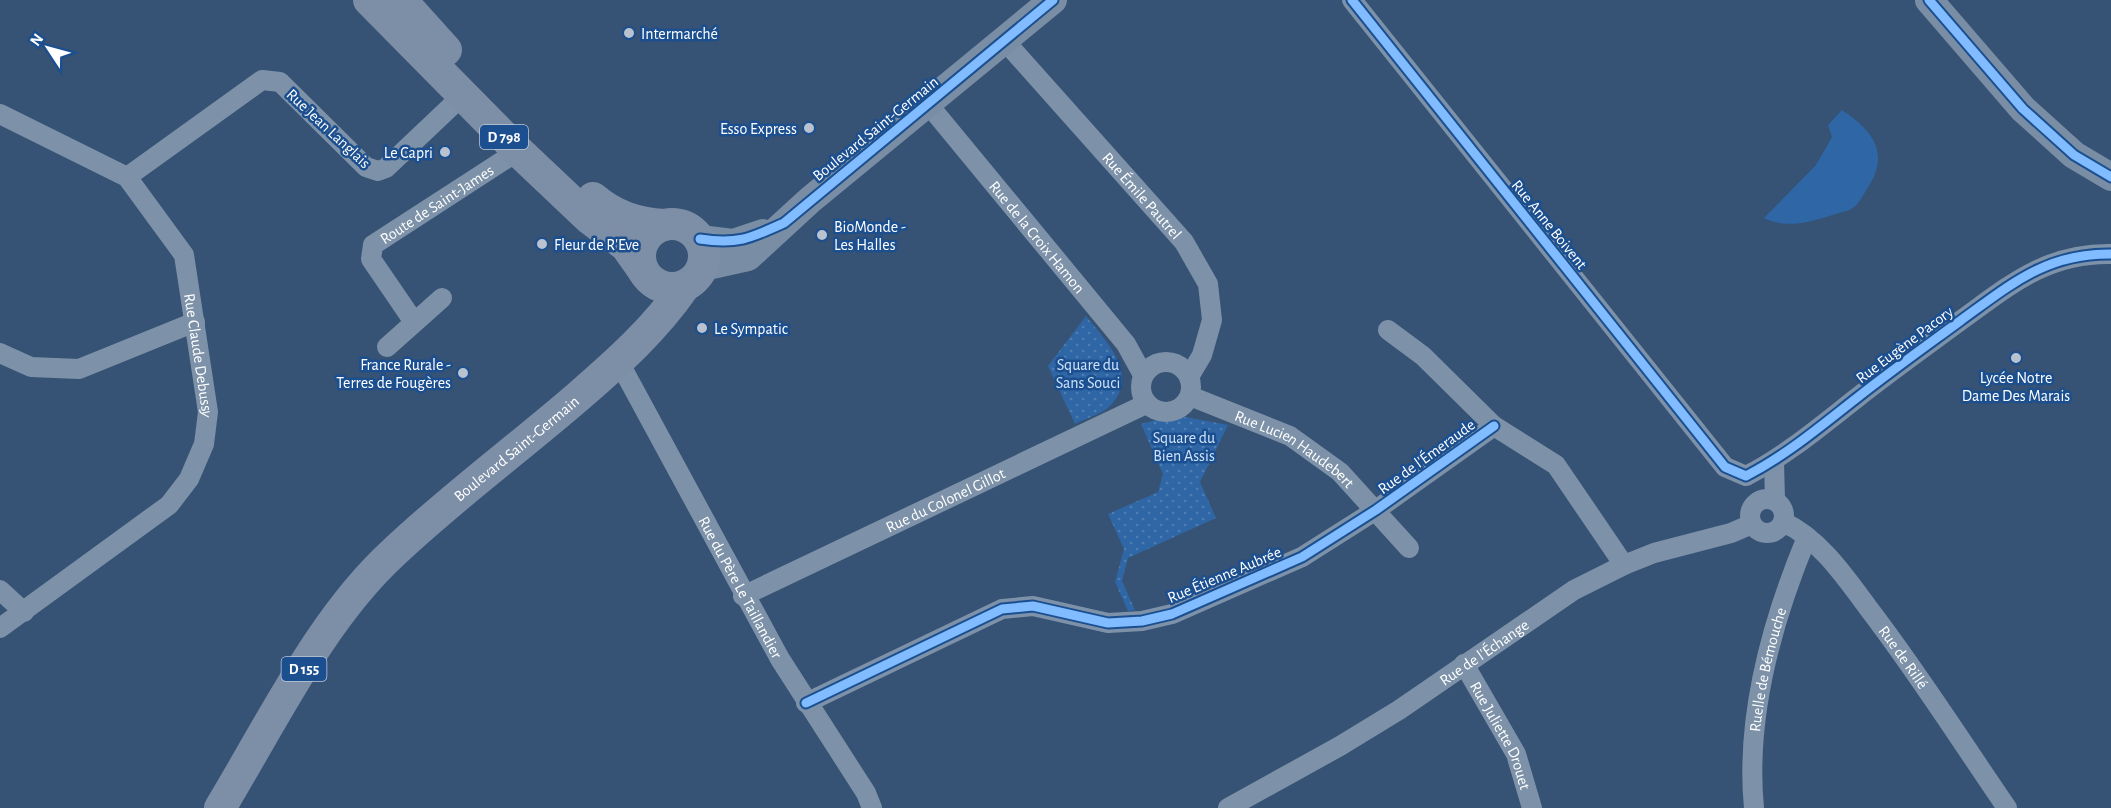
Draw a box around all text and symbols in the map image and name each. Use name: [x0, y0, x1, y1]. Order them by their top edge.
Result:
north arrow: [18, 18, 78, 78]
marker: Intermarché: [622, 26, 636, 40]
place label: Intermarché: [641, 26, 718, 42]
text: N: [27, 31, 46, 49]
street label: Boulevard Saint-Germain: [810, 73, 941, 184]
street label: Rue Jean Langlais: [283, 86, 373, 171]
place label: Esso Express: [720, 121, 797, 137]
marker: Esso Express: [802, 121, 816, 135]
road number: D 798: [480, 125, 528, 149]
place label: Le Capri: [384, 145, 433, 161]
marker: Le Capri: [438, 145, 452, 159]
street label: Rue Émile Pautrel: [1099, 150, 1184, 242]
street label: Route de Saint-James: [377, 162, 497, 247]
street label: Rue Anne Boivent: [1509, 177, 1590, 272]
street label: Rue de la Croix Hamon: [986, 178, 1087, 296]
place label: BioMonde - Les Halles: [834, 219, 906, 253]
marker: BioMonde - Les Halles: [815, 228, 829, 242]
marker: Fleur de R'Eve: [535, 237, 549, 251]
place label: Fleur de R'Eve: [554, 237, 639, 253]
street label: Rue Claude Debussy: [181, 292, 215, 419]
street label: Rue Eugène Pacory: [1853, 303, 1957, 387]
marker: Le Sympatic: [695, 321, 709, 335]
place label: Le Sympatic: [714, 321, 788, 338]
marker: Lycée Notre Dame Des Marais: [2009, 351, 2023, 365]
place label: France Rurale - Terres de Fougères: [336, 357, 451, 391]
park label: Square du Sans Souci: [1056, 357, 1120, 391]
marker: France Rurale - Terres de Fougères: [456, 366, 470, 380]
place label: Lycée Notre Dame Des Marais: [1962, 370, 2070, 404]
street label: Boulevard Saint-Germain: [451, 393, 582, 505]
street label: Rue Lucien Haudebert: [1232, 408, 1357, 491]
street label: Rue de l'Émeraude: [1374, 415, 1478, 497]
park label: Square du Bien Assis: [1153, 430, 1215, 464]
street label: Rue du Colonel Gillot: [884, 465, 1008, 536]
street label: Rue du Père Le Taillandier: [695, 514, 785, 662]
street label: Rue Étienne Aubrée: [1164, 542, 1284, 606]
street label: Ruelle de Bémouche: [1747, 606, 1789, 733]
street label: Rue de l'Échange: [1437, 617, 1532, 689]
street label: Rue de Rillé: [1875, 623, 1931, 692]
road number: D 155: [282, 657, 326, 681]
street label: Rue Juliette Drouet: [1467, 679, 1533, 792]

